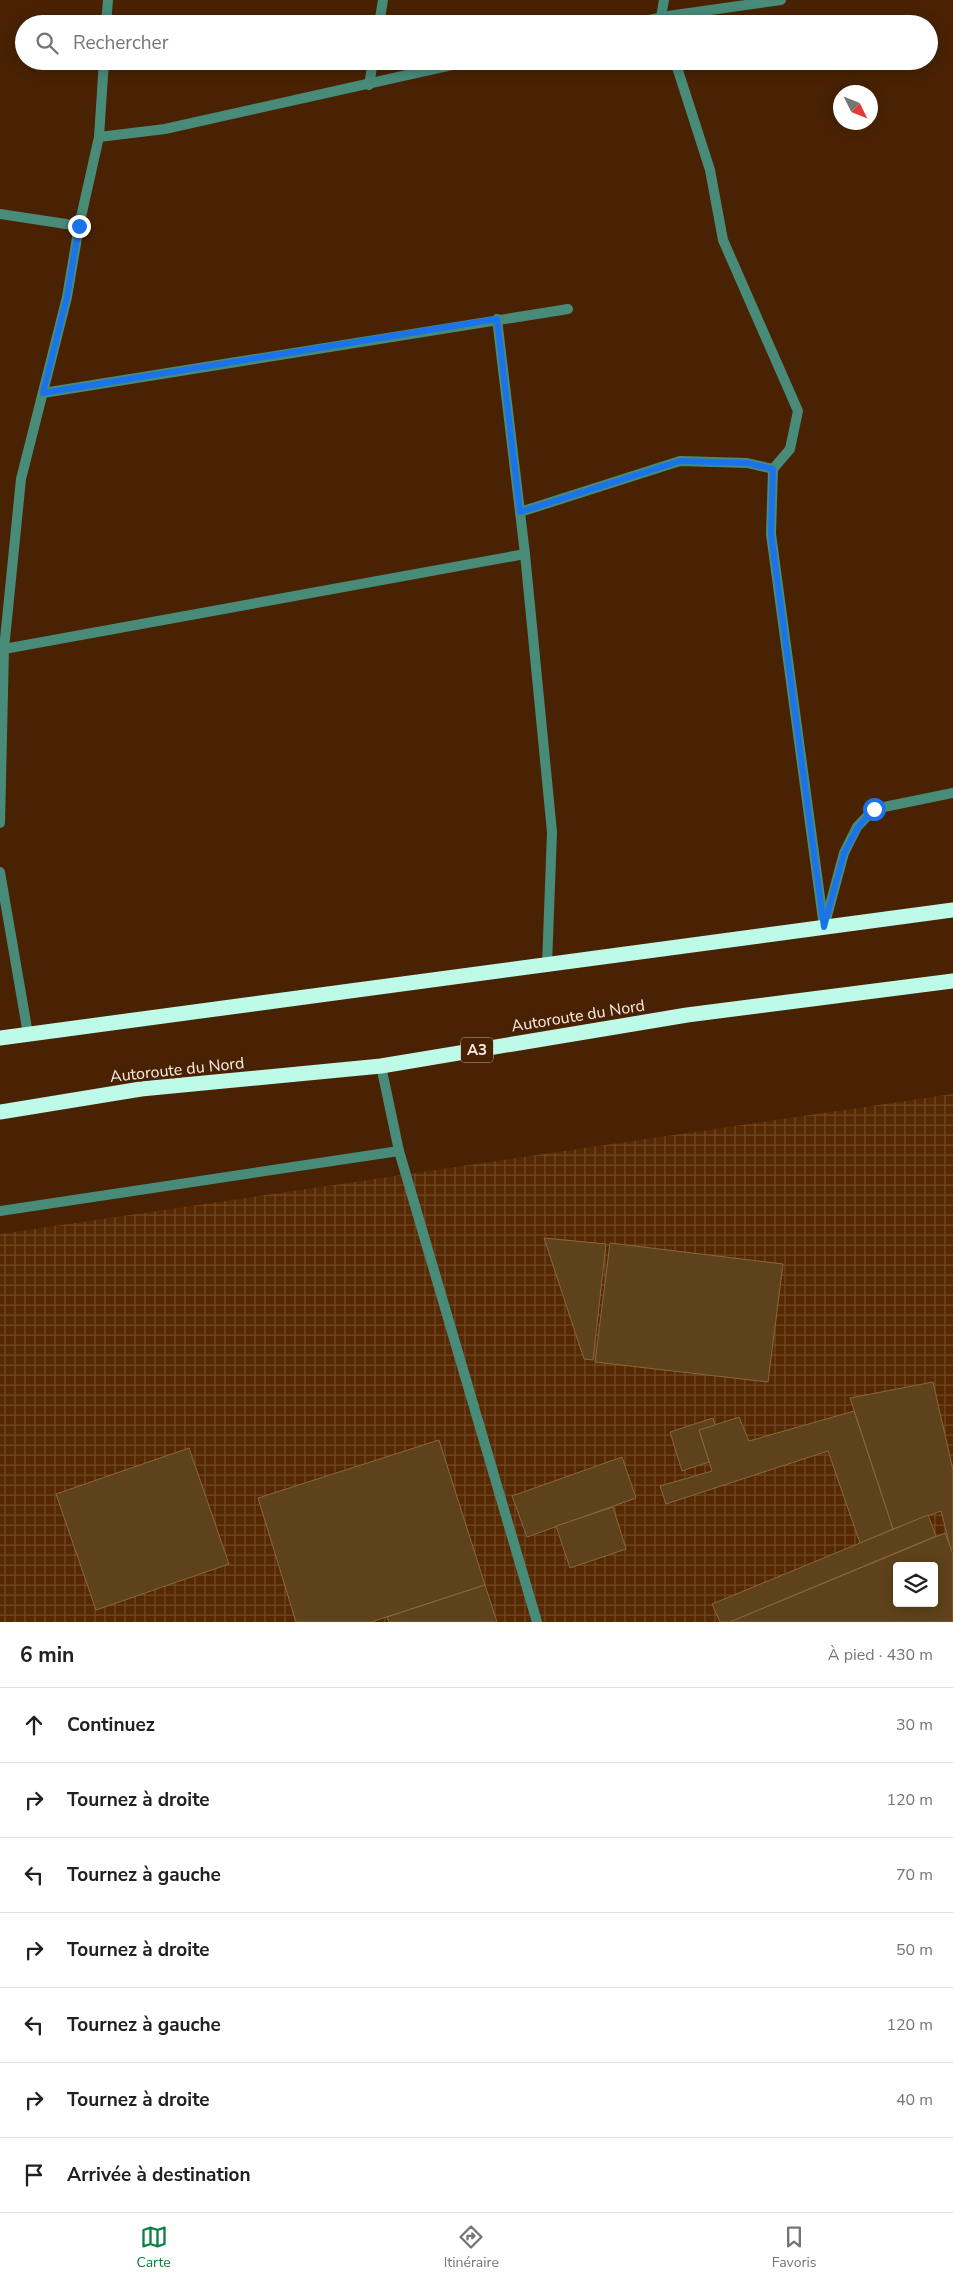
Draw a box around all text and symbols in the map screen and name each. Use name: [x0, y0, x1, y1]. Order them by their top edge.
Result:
search box: [15, 15, 938, 70]
icon: search: [33, 29, 61, 57]
text: Rechercher: [73, 30, 168, 56]
north arrow: [833, 85, 878, 130]
route end: [68, 215, 91, 238]
route start: [863, 798, 886, 821]
street label: Autoroute du Nord: [510, 995, 646, 1037]
road number: A3: [461, 1038, 493, 1062]
street label: Autoroute du Nord: [109, 1052, 245, 1088]
map controls: [893, 1562, 938, 1607]
button: layers: [893, 1562, 938, 1607]
text: 6 min: [20, 1641, 74, 1669]
text: À pied · 430 m: [828, 1644, 933, 1666]
icon: ahead: [20, 1711, 48, 1739]
text: Continuez: [67, 1712, 155, 1738]
text: 30 m: [896, 1714, 933, 1736]
icon: right: [20, 1786, 48, 1814]
text: Tournez à droite: [67, 1787, 210, 1813]
text: 120 m: [886, 1789, 933, 1811]
icon: left: [20, 1861, 48, 1889]
text: Tournez à gauche: [67, 1862, 221, 1888]
text: 70 m: [896, 1864, 933, 1886]
icon: right: [20, 1936, 48, 1964]
text: Tournez à droite: [67, 1937, 210, 1963]
text: 50 m: [896, 1939, 933, 1961]
icon: left: [20, 2011, 48, 2039]
text: Tournez à gauche: [67, 2012, 221, 2038]
text: 120 m: [886, 2014, 933, 2036]
icon: right: [20, 2086, 48, 2114]
text: Tournez à droite: [67, 2087, 210, 2113]
text: 40 m: [896, 2089, 933, 2111]
icon: arrive: [20, 2161, 48, 2189]
text: Arrivée à destination: [67, 2162, 251, 2188]
tab: Carte: [136, 2223, 171, 2272]
tab: Itinéraire: [444, 2223, 499, 2272]
tab: Favoris: [772, 2223, 817, 2272]

